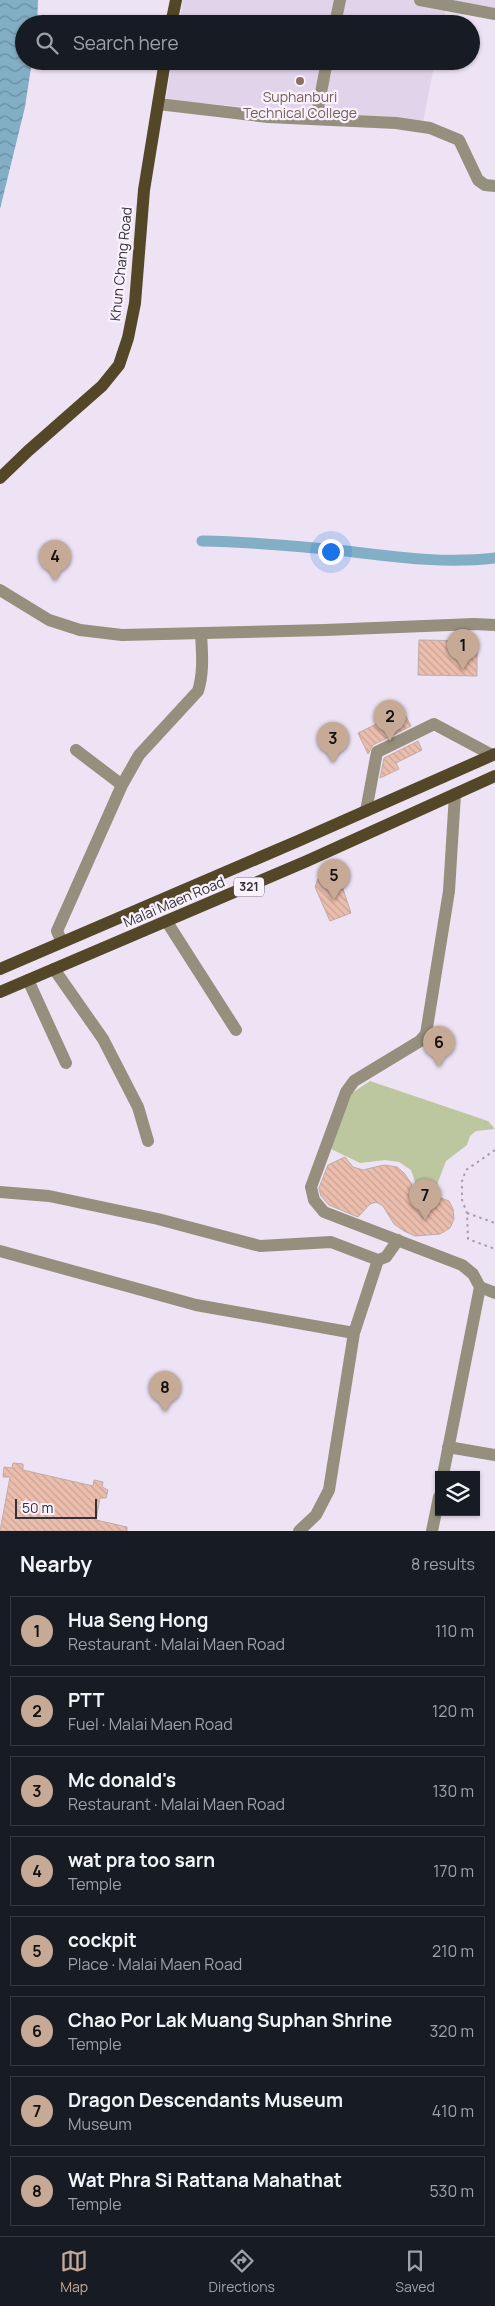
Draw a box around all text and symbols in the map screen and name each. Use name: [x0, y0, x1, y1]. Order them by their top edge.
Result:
search box: [15, 15, 480, 70]
icon: search: [33, 29, 61, 57]
text: Search here: [73, 30, 179, 56]
marker: Suphanburi Technical College: [294, 75, 306, 87]
place label: Suphanburi Technical College: [243, 87, 357, 122]
street label: Khun Chang Road: [105, 206, 136, 322]
your location: [318, 539, 344, 565]
pin: 4: [39, 540, 71, 581]
pin: 1: [447, 629, 479, 670]
pin: 2: [374, 700, 406, 741]
pin: 3: [317, 722, 349, 763]
pin: 5: [318, 859, 350, 900]
street label: Malai Maen Road: [120, 872, 227, 931]
road number: 321: [234, 878, 264, 896]
pin: 6: [423, 1026, 455, 1067]
pin: 7: [409, 1179, 441, 1220]
pin: 8: [149, 1371, 181, 1412]
map controls: [435, 1471, 480, 1516]
button: layers: [435, 1471, 480, 1516]
scale bar: [15, 1496, 98, 1519]
text: 50 m: [22, 1498, 53, 1517]
text: Nearby: [20, 1550, 92, 1578]
text: 8 results: [411, 1553, 475, 1575]
text: Hua Seng Hong: [68, 1607, 208, 1633]
text: 1: [33, 1620, 41, 1642]
text: 110 m: [435, 1620, 474, 1642]
text: Restaurant · Malai Maen Road: [68, 1633, 285, 1655]
text: PTT: [68, 1687, 104, 1713]
text: 2: [32, 1700, 42, 1722]
text: 120 m: [432, 1700, 474, 1722]
text: Fuel · Malai Maen Road: [68, 1713, 233, 1735]
text: Mc donald's: [68, 1767, 176, 1793]
text: 3: [32, 1780, 42, 1802]
text: 130 m: [432, 1780, 474, 1802]
text: Restaurant · Malai Maen Road: [68, 1793, 285, 1815]
text: wat pra too sarn: [68, 1847, 215, 1873]
text: 4: [32, 1860, 42, 1882]
text: 170 m: [433, 1860, 474, 1882]
text: Temple: [68, 1873, 122, 1895]
text: cockpit: [68, 1927, 137, 1953]
text: 5: [32, 1940, 42, 1962]
text: 210 m: [432, 1940, 474, 1962]
text: Place · Malai Maen Road: [68, 1953, 242, 1975]
text: Chao Por Lak Muang Suphan Shrine: [68, 2007, 392, 2033]
text: 6: [32, 2020, 42, 2042]
text: 320 m: [430, 2020, 474, 2042]
text: Temple: [68, 2033, 122, 2055]
text: Dragon Descendants Museum: [68, 2087, 343, 2113]
text: 7: [33, 2100, 41, 2122]
text: 410 m: [432, 2100, 474, 2122]
text: Museum: [68, 2113, 132, 2135]
text: Wat Phra Si Rattana Mahathat: [68, 2167, 342, 2193]
text: 8: [32, 2180, 42, 2202]
text: 530 m: [429, 2180, 474, 2202]
text: Temple: [68, 2193, 122, 2215]
tab: Map: [60, 2247, 88, 2296]
tab: Directions: [209, 2247, 275, 2296]
tab: Saved: [395, 2247, 435, 2296]

